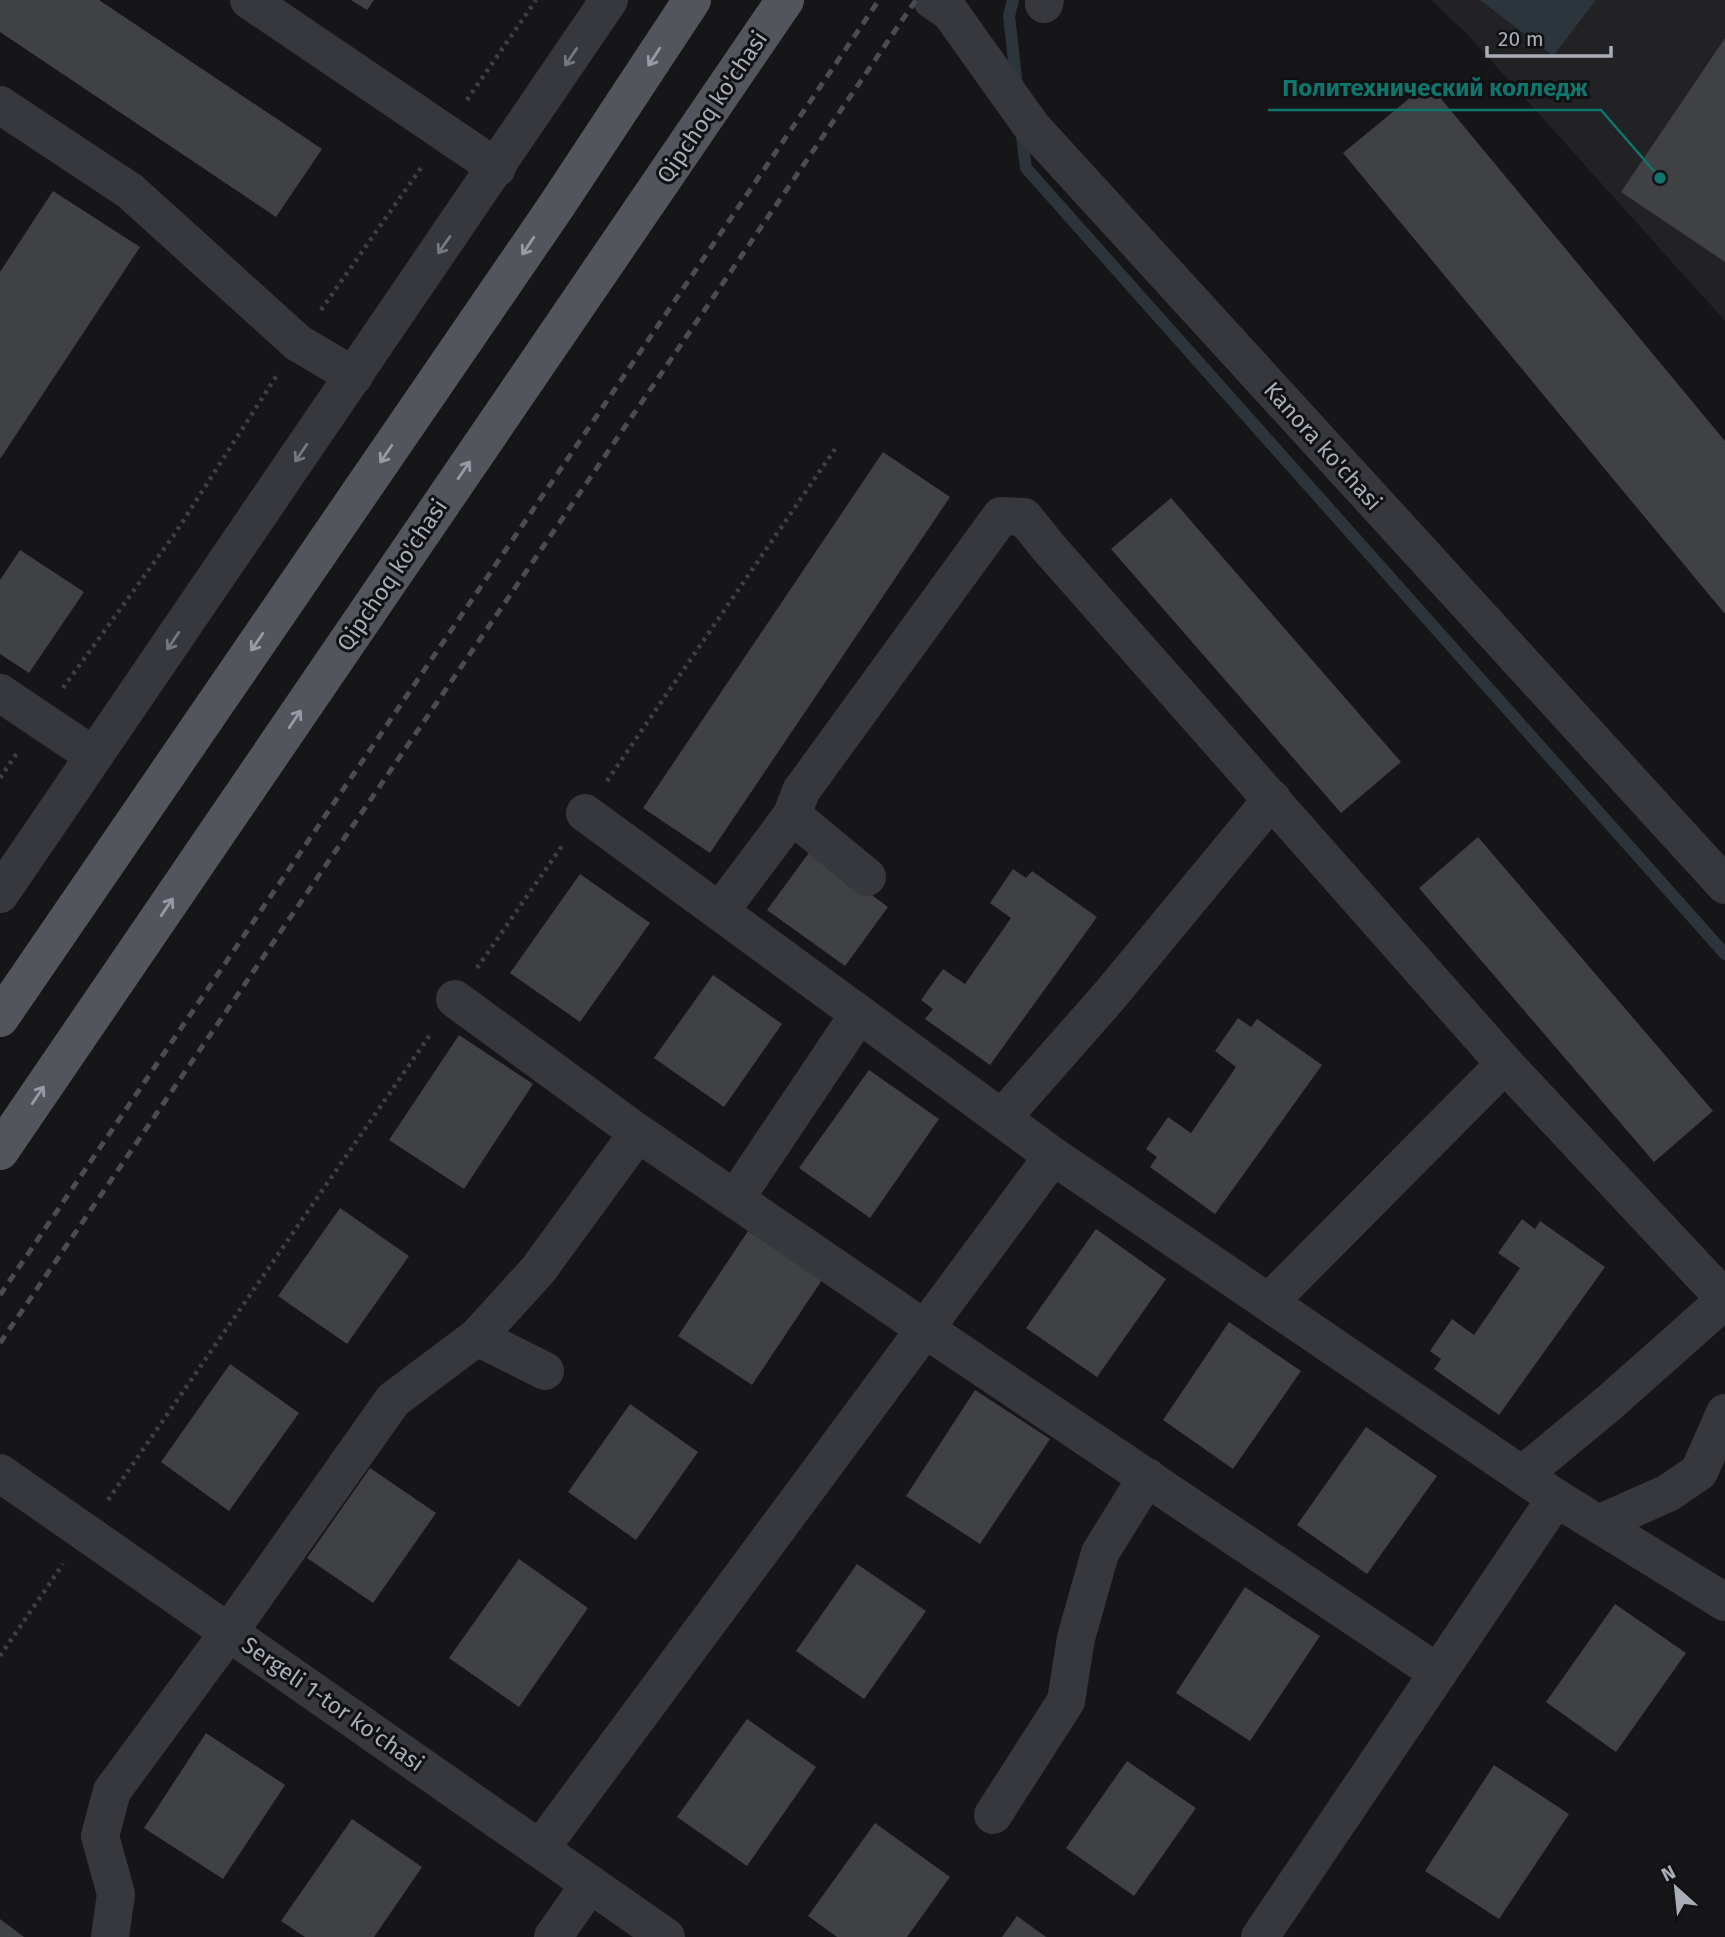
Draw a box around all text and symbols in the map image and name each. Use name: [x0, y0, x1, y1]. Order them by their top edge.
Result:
scale bar: [1487, 14, 1611, 58]
street label: Qipchoq ko'chasi: [651, 26, 773, 188]
text: 20 m: [1498, 26, 1544, 52]
one-way arrow: [564, 46, 578, 66]
one-way arrow: [647, 47, 661, 66]
callout: Политехнический колледж: [1268, 65, 1601, 110]
text: Политехнический колледж: [1282, 74, 1589, 102]
one-way arrow: [437, 235, 451, 254]
one-way arrow: [521, 236, 535, 255]
street label: Kanora ko'chasi: [1258, 376, 1388, 516]
one-way arrow: [294, 443, 308, 462]
one-way arrow: [379, 444, 393, 463]
one-way arrow: [457, 461, 471, 480]
street label: Qipchoq ko'chasi: [331, 494, 453, 656]
one-way arrow: [166, 630, 180, 650]
one-way arrow: [250, 632, 264, 651]
one-way arrow: [288, 710, 302, 729]
one-way arrow: [159, 898, 174, 917]
one-way arrow: [31, 1086, 46, 1105]
street label: Sergeli 1-tor ko'chasi: [236, 1631, 430, 1777]
north arrow: [1641, 1853, 1711, 1923]
text: N: [1658, 1860, 1679, 1886]

